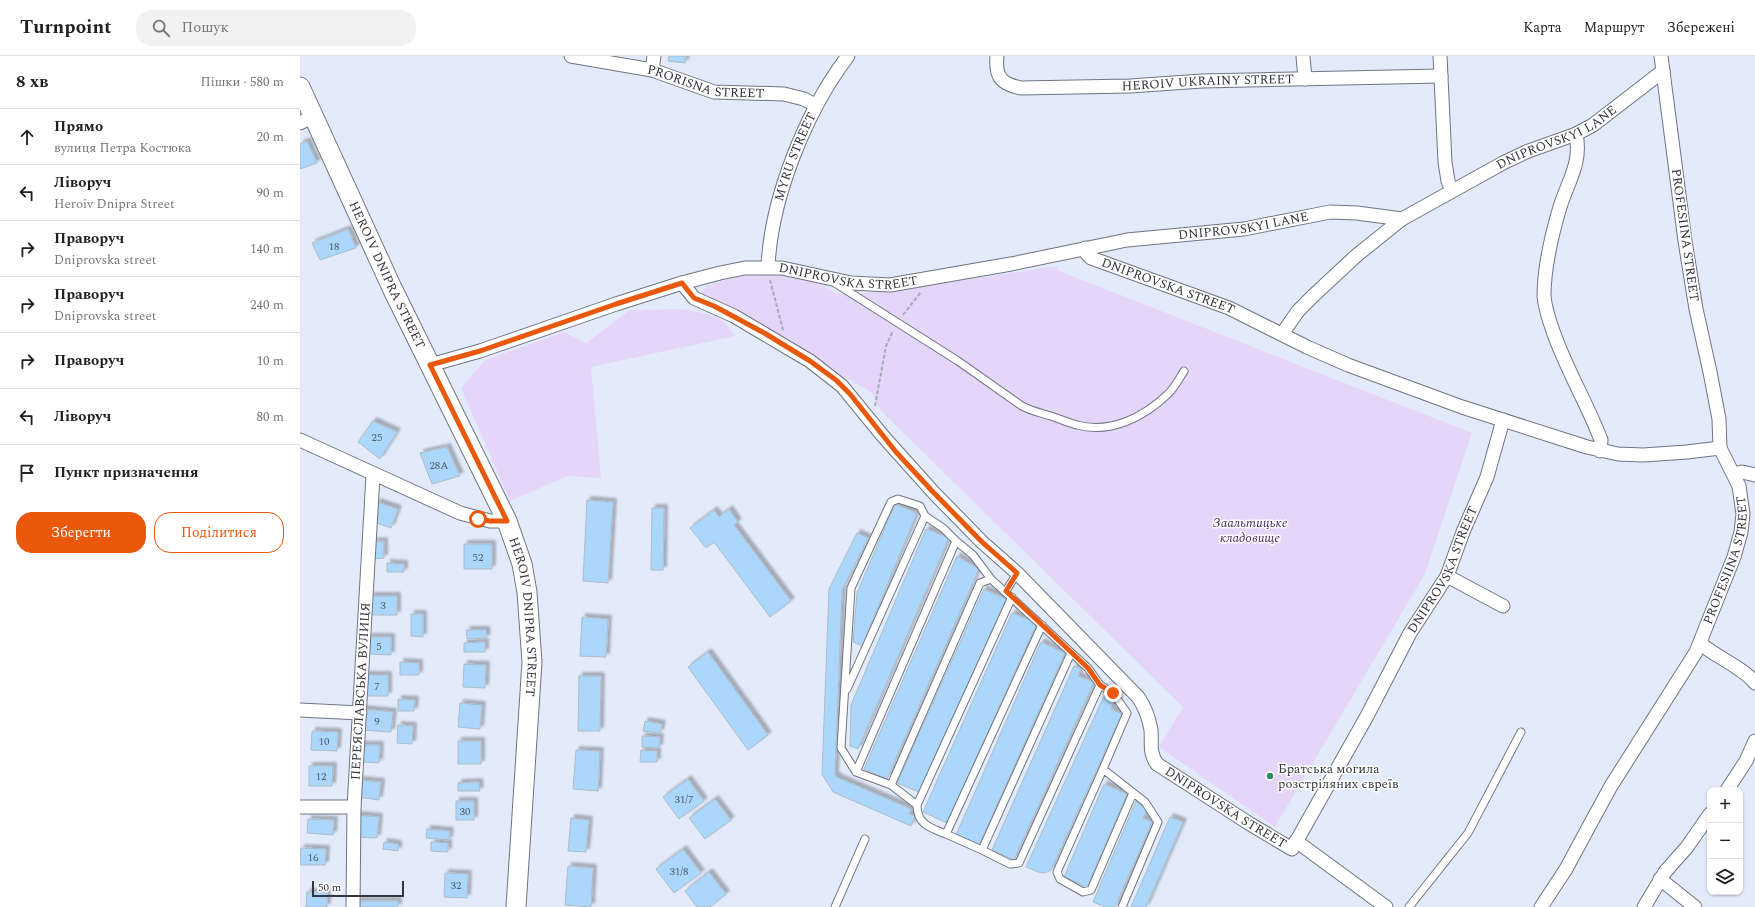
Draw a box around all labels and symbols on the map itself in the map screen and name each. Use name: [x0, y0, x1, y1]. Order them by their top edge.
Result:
street label: PRORISNA STREET: [646, 59, 765, 103]
street label: HEROIV UKRAINY STREET: [1122, 69, 1294, 96]
street label: DNIPROVSKYI LANE: [1493, 100, 1621, 175]
street label: MYRU STREET: [769, 109, 822, 204]
street label: PROFESIINA STREET: [1666, 167, 1704, 303]
street label: HEROIV DNIPRA STREET: [343, 198, 431, 352]
street label: DNIPROVSKYI LANE: [1177, 206, 1310, 245]
house number: 18: [329, 238, 340, 255]
street label: DNIPROVSKA STREET: [1098, 253, 1239, 320]
street label: DNIPROVSKA STREET: [777, 258, 919, 295]
house number: 25: [372, 429, 383, 446]
house number: 28А: [429, 457, 449, 474]
street label: PROFESIINA STREET: [1698, 495, 1753, 627]
street label: DNIPROVSKA STREET: [1402, 503, 1483, 637]
route start: [469, 510, 487, 528]
park label: Заальтицьке кладовище: [1213, 513, 1288, 548]
street label: HEROIV DNIPRA STREET: [503, 534, 542, 697]
house number: 52: [473, 549, 484, 566]
house number: 3: [380, 597, 386, 614]
street label: ПЕРЕЯСЛАВСЬКА ВУЛИЦЯ: [346, 602, 376, 780]
house number: 5: [376, 638, 382, 655]
house number: 7: [374, 678, 380, 695]
route end: [1104, 684, 1122, 702]
house number: 9: [374, 713, 380, 730]
house number: 10: [319, 733, 330, 750]
place label: Братська могила розстріляних євреїв: [1278, 759, 1399, 794]
street label: DNIPROVSKA STREET: [1161, 761, 1291, 854]
house number: 12: [316, 768, 327, 785]
marker: Братська могила розстріляних євреїв: [1265, 771, 1275, 781]
house number: 31/7: [674, 791, 694, 808]
house number: 30: [460, 803, 471, 820]
house number: 16: [308, 849, 319, 866]
house number: 31/8: [669, 863, 689, 880]
house number: 32: [451, 877, 462, 894]
scale bar: [312, 879, 404, 898]

